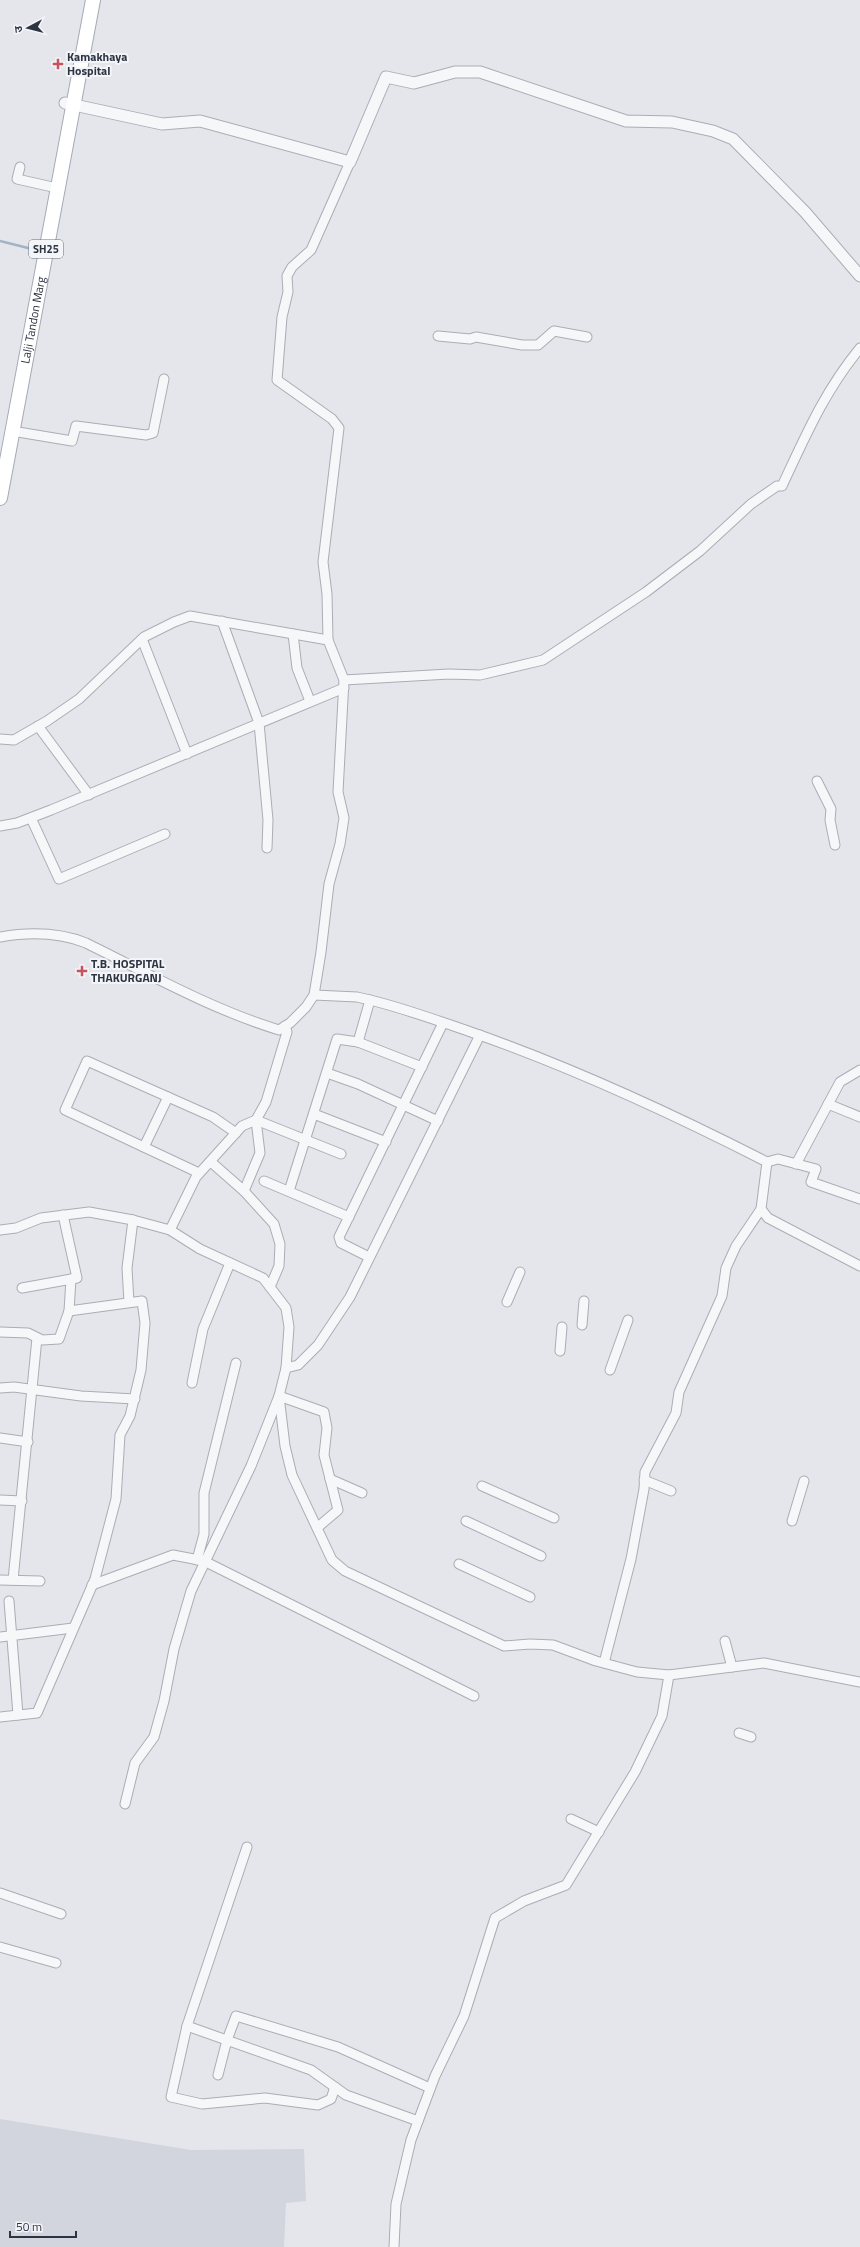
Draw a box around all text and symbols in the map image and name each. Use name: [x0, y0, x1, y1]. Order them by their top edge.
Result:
north arrow: [8, 8, 48, 48]
text: उ: [10, 24, 26, 33]
place label: Kamakhaya Hospital: [67, 47, 127, 80]
marker: Kamakhaya Hospital: [52, 58, 64, 70]
road number: SH25: [29, 240, 63, 258]
street label: Lalji Tandon Marg: [15, 275, 50, 365]
place label: T.B. HOSPITAL THAKURGANJ: [91, 954, 165, 987]
marker: T.B. HOSPITAL THAKURGANJ: [76, 965, 88, 977]
scale bar: [10, 2213, 76, 2239]
text: 50 m: [16, 2217, 42, 2236]

